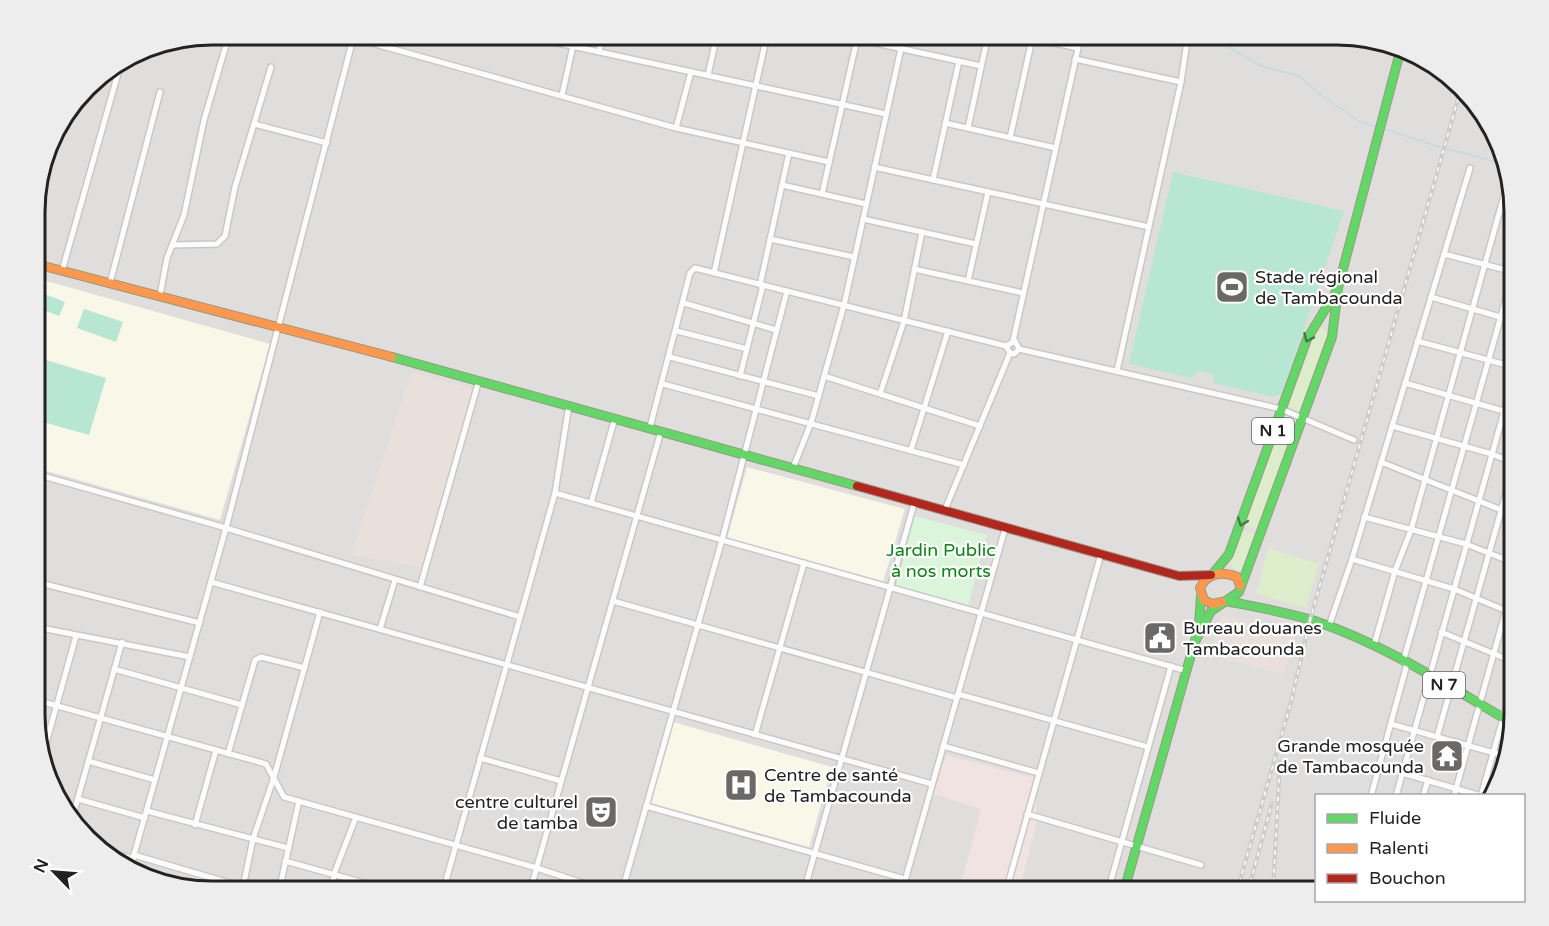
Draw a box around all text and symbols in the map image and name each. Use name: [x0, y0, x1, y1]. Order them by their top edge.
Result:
place label: Stade régional de Tambacounda: [1255, 266, 1403, 309]
sports icon: Stade régional de Tambacounda: [1214, 269, 1250, 305]
one-way arrow: [1303, 332, 1315, 343]
road number: N 1: [1252, 418, 1294, 444]
one-way arrow: [1236, 516, 1249, 526]
park label: Jardin Public à nos morts: [886, 539, 996, 582]
place label: Bureau douanes Tambacounda: [1183, 617, 1322, 660]
public building icon: Bureau douanes Tambacounda: [1142, 620, 1178, 656]
road number: N 7: [1423, 672, 1465, 698]
place label: Grande mosquée de Tambacounda: [1276, 735, 1424, 778]
temple icon: Grande mosquée de Tambacounda: [1429, 738, 1465, 774]
place label: Centre de santé de Tambacounda: [764, 764, 912, 807]
hospital icon: Centre de santé de Tambacounda: [723, 767, 759, 803]
place label: centre culturel de tamba: [455, 791, 578, 834]
theatre icon: centre culturel de tamba: [583, 794, 619, 830]
legend: [1315, 794, 1525, 902]
text: Fluide: [1369, 807, 1421, 829]
text: Ralenti: [1369, 837, 1429, 859]
north arrow: [24, 842, 84, 902]
text: N: [30, 856, 53, 876]
text: Bouchon: [1369, 867, 1446, 889]

